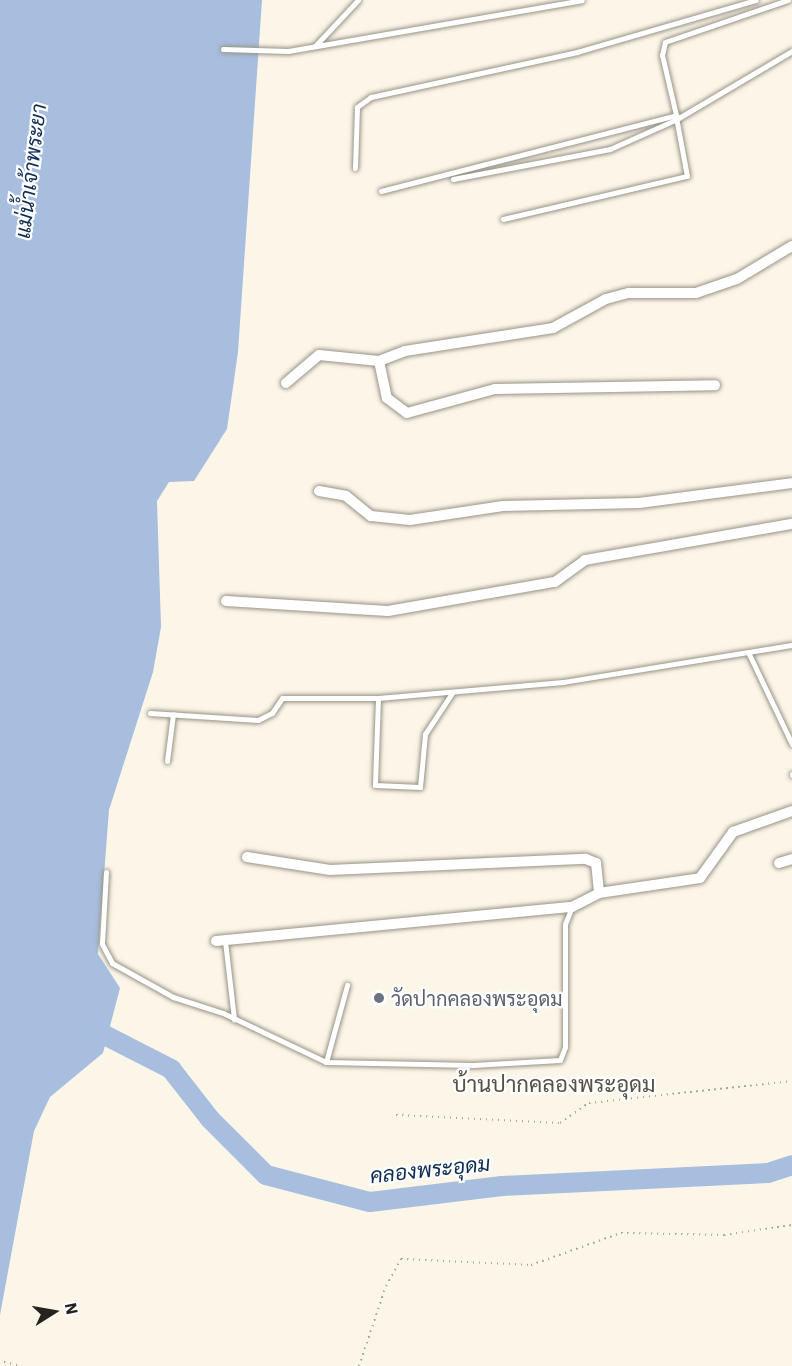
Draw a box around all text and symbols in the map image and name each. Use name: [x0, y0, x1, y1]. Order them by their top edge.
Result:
water label: แม่น้ำเจ้าพระยา: [9, 102, 51, 240]
place label: วัดปากคลองพระอุดม: [391, 986, 562, 1010]
marker: วัดปากคลองพระอุดม: [372, 991, 386, 1005]
district label: บ้านปากคลองพระอุดม: [452, 1071, 656, 1097]
water label: คลองพระอุดม: [369, 1150, 491, 1188]
north arrow: [24, 1282, 84, 1342]
text: N: [61, 1301, 83, 1316]

